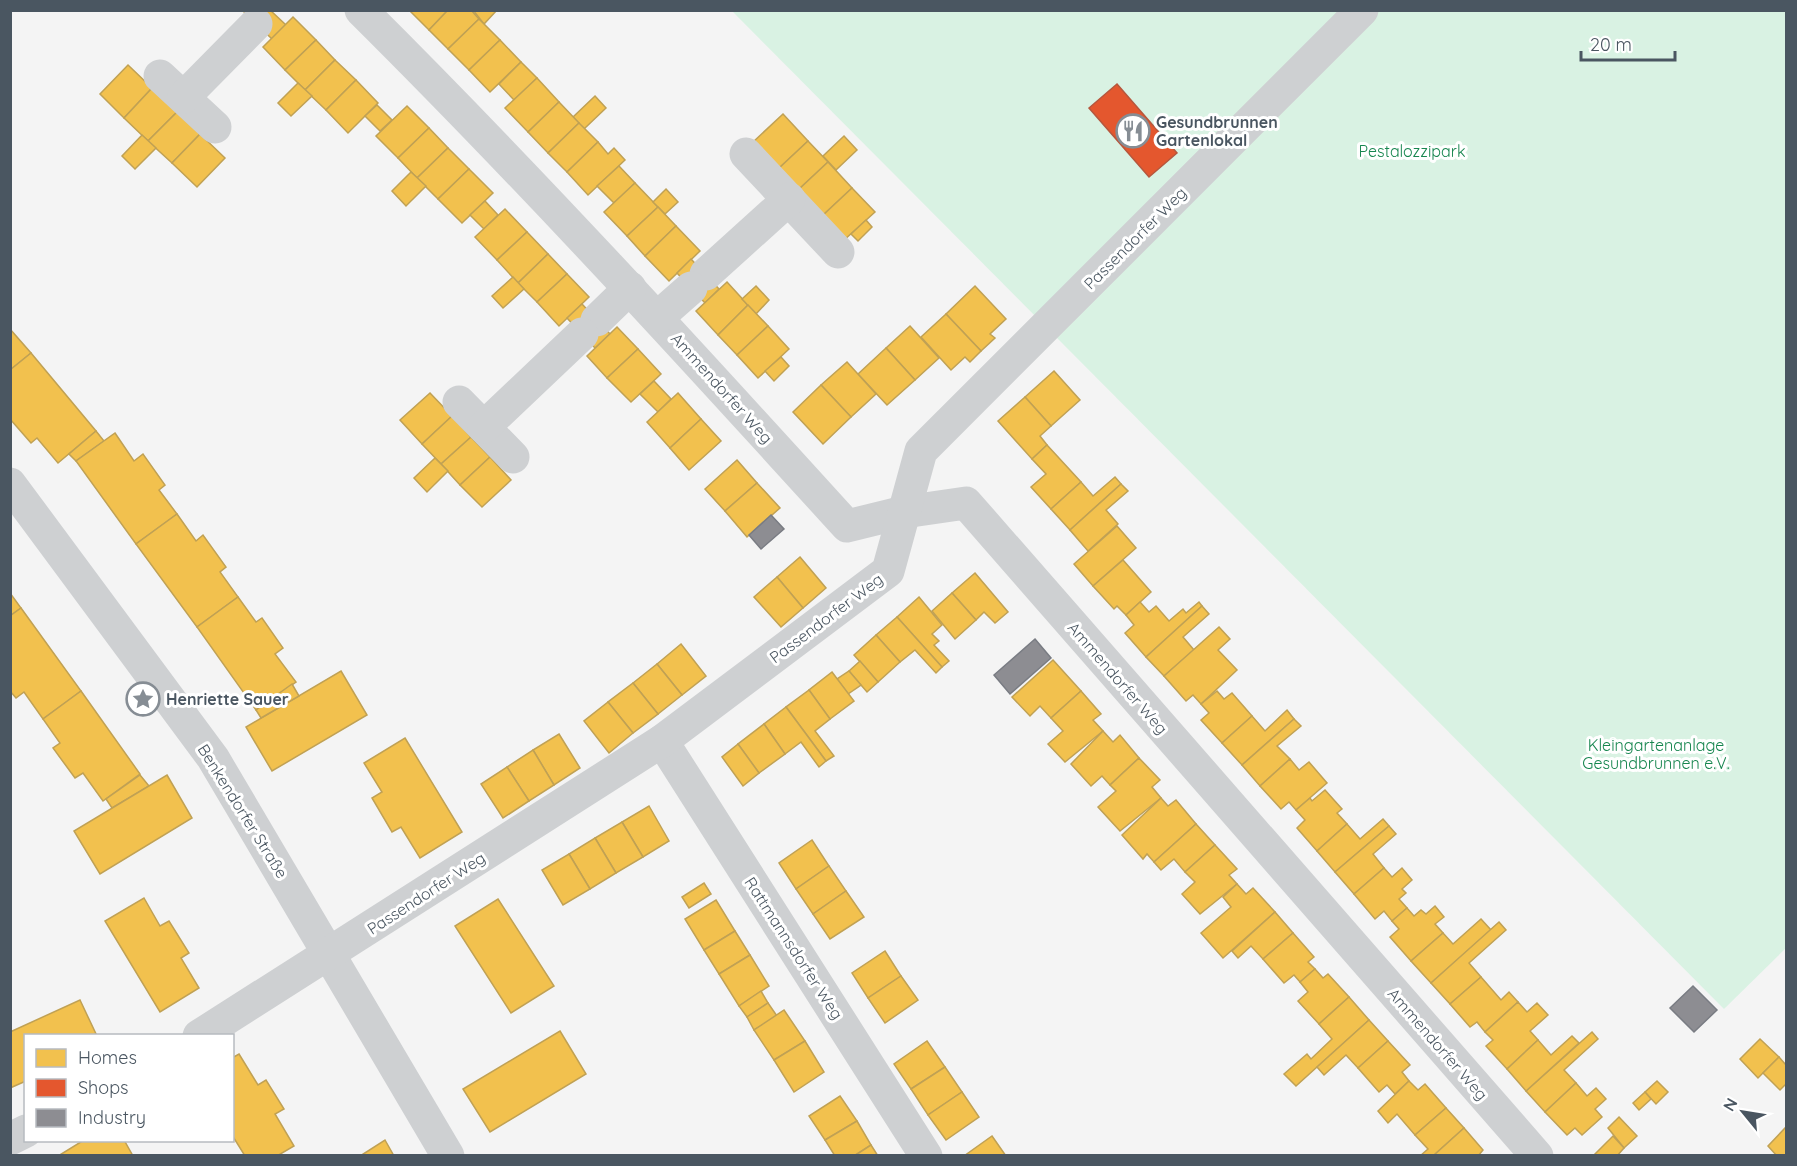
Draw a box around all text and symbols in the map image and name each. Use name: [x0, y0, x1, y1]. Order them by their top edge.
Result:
scale bar: [1581, 24, 1676, 62]
text: 20 m: [1590, 33, 1632, 56]
place label: Gesundbrunnen Gartenlokal: [1156, 112, 1278, 150]
restaurant icon: Gesundbrunnen Gartenlokal: [1115, 113, 1151, 149]
park label: Pestalozzipark: [1359, 141, 1465, 161]
street label: Passendorfer Weg: [1080, 183, 1190, 293]
street label: Ammendorfer Weg: [667, 328, 777, 448]
street label: Passendorfer Weg: [765, 569, 887, 667]
street label: Ammendorfer Weg: [1064, 618, 1172, 738]
place icon: Henriette Sauer: [125, 681, 161, 717]
place label: Henriette Sauer: [166, 689, 289, 709]
park label: Kleingartenanlage Gesundbrunnen e.V.: [1582, 735, 1730, 773]
street label: Benkendorfer Straße: [194, 740, 292, 882]
street label: Passendorfer Weg: [363, 847, 489, 939]
street label: Rattmannsdorfer Weg: [740, 873, 848, 1023]
street label: Ammendorfer Weg: [1384, 984, 1492, 1104]
legend: [24, 1034, 234, 1142]
text: Homes: [78, 1046, 137, 1069]
text: Shops: [78, 1076, 129, 1099]
north arrow: [1713, 1082, 1773, 1142]
text: N: [1718, 1094, 1742, 1115]
text: Industry: [78, 1106, 146, 1129]

